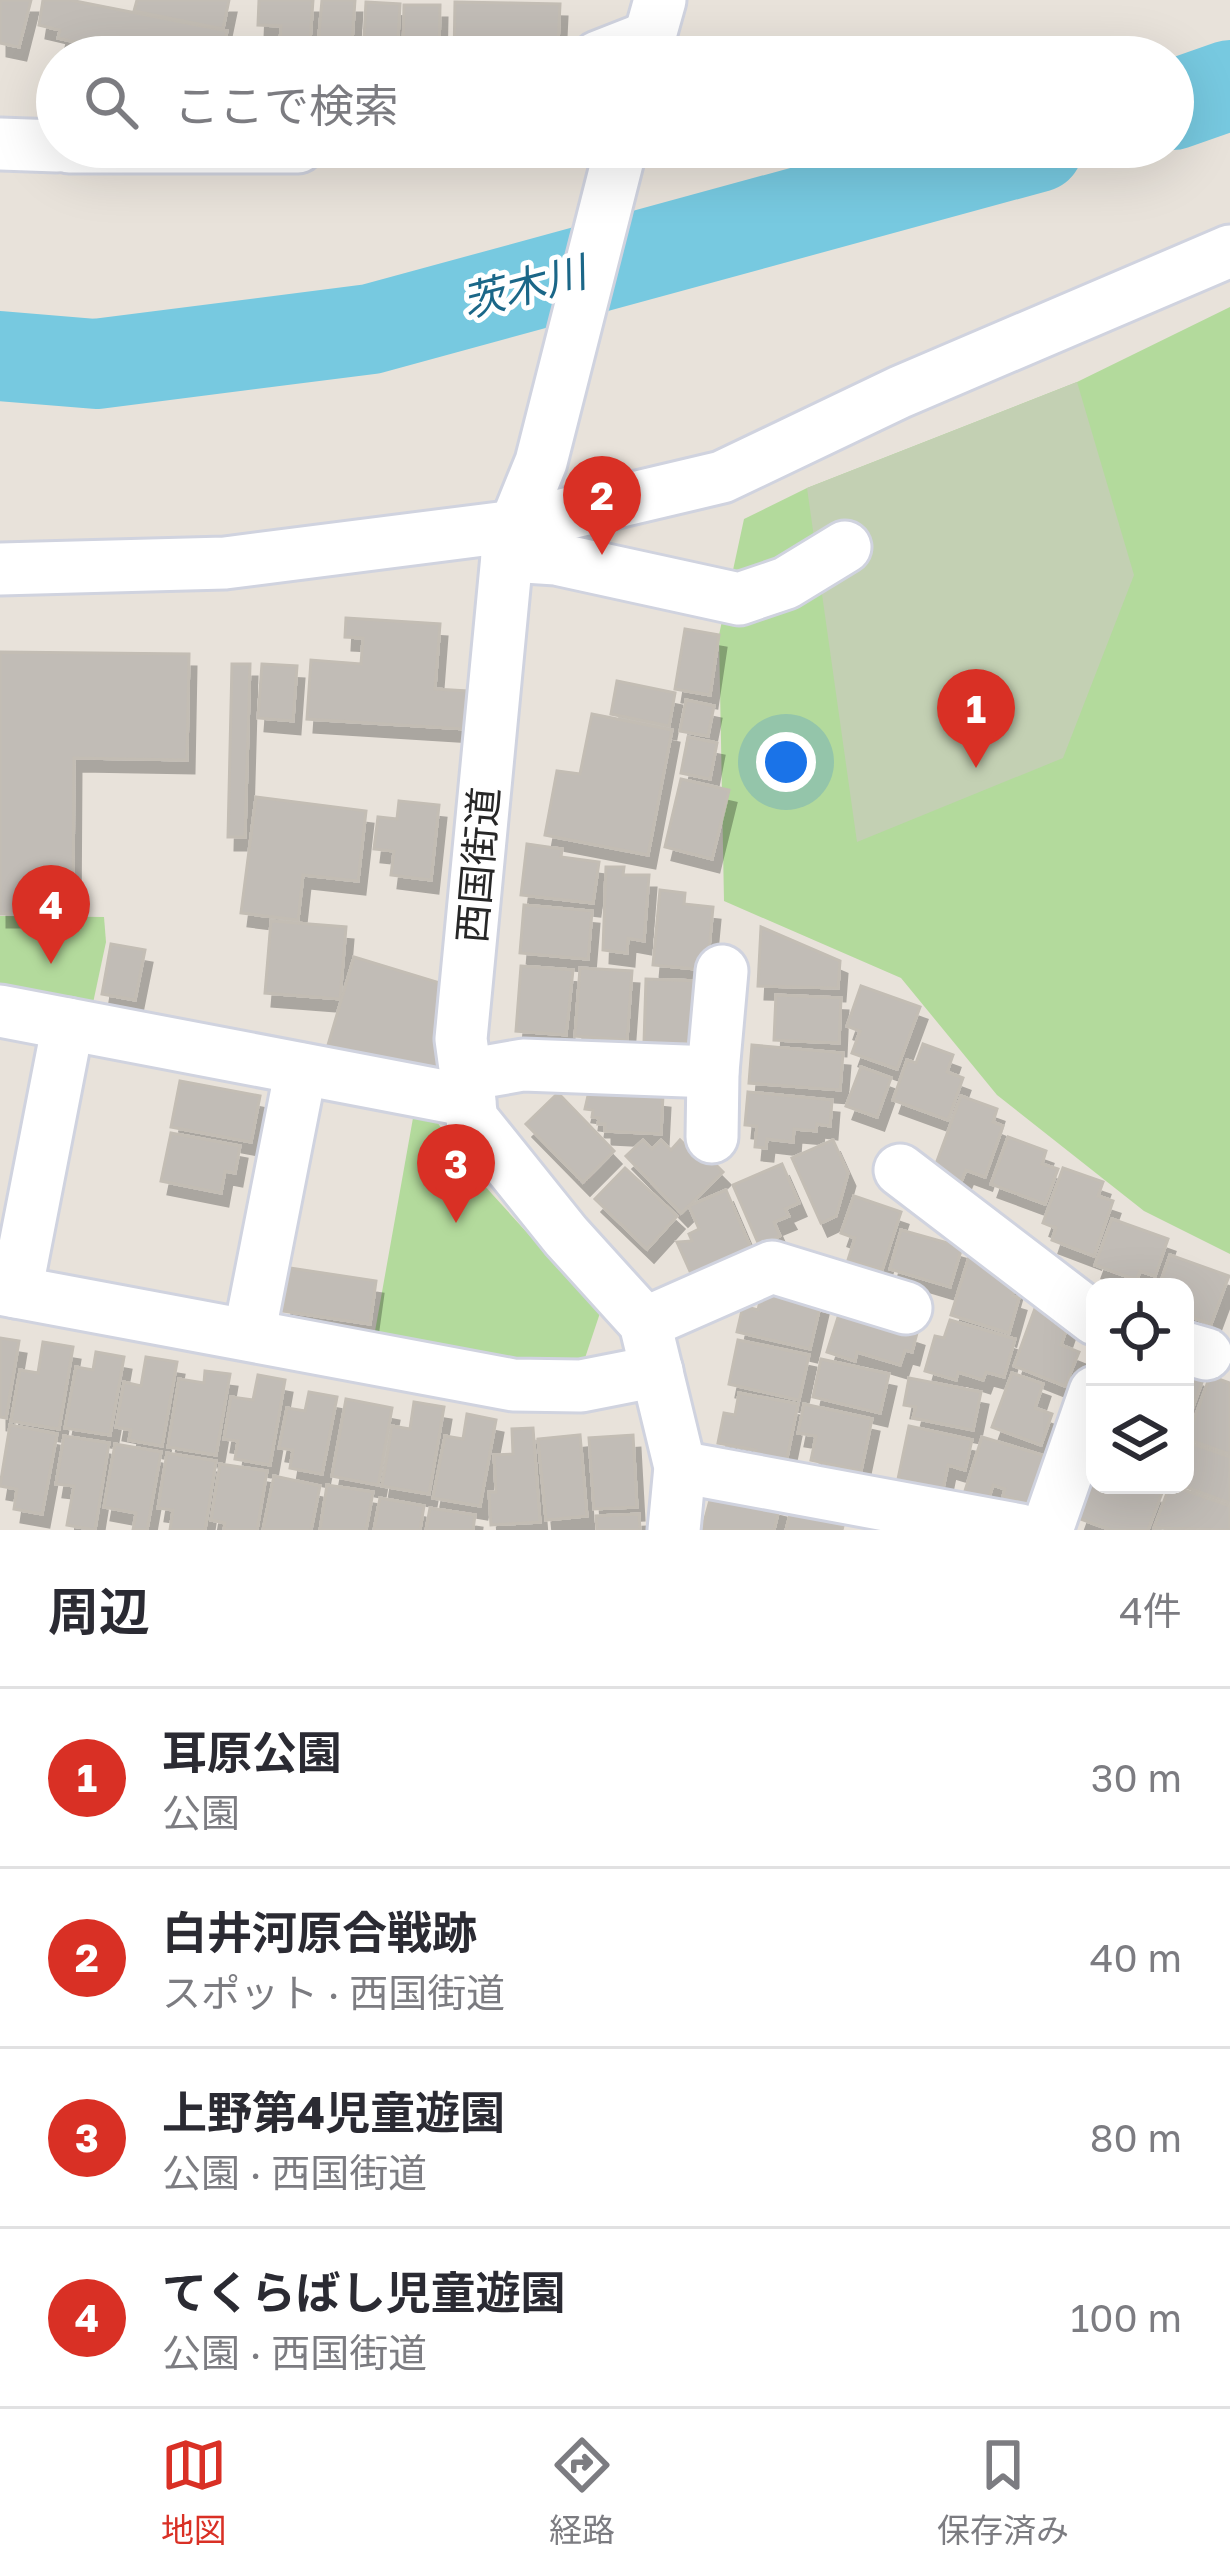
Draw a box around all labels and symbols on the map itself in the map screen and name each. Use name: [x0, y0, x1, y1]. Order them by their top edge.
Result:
water label: 茨木川: [456, 245, 595, 326]
pin: 2: [563, 456, 641, 555]
pin: 1: [937, 669, 1015, 768]
your location: [756, 732, 816, 792]
street label: 西国街道: [447, 785, 508, 945]
pin: 4: [12, 865, 90, 964]
pin: 3: [417, 1124, 495, 1223]

